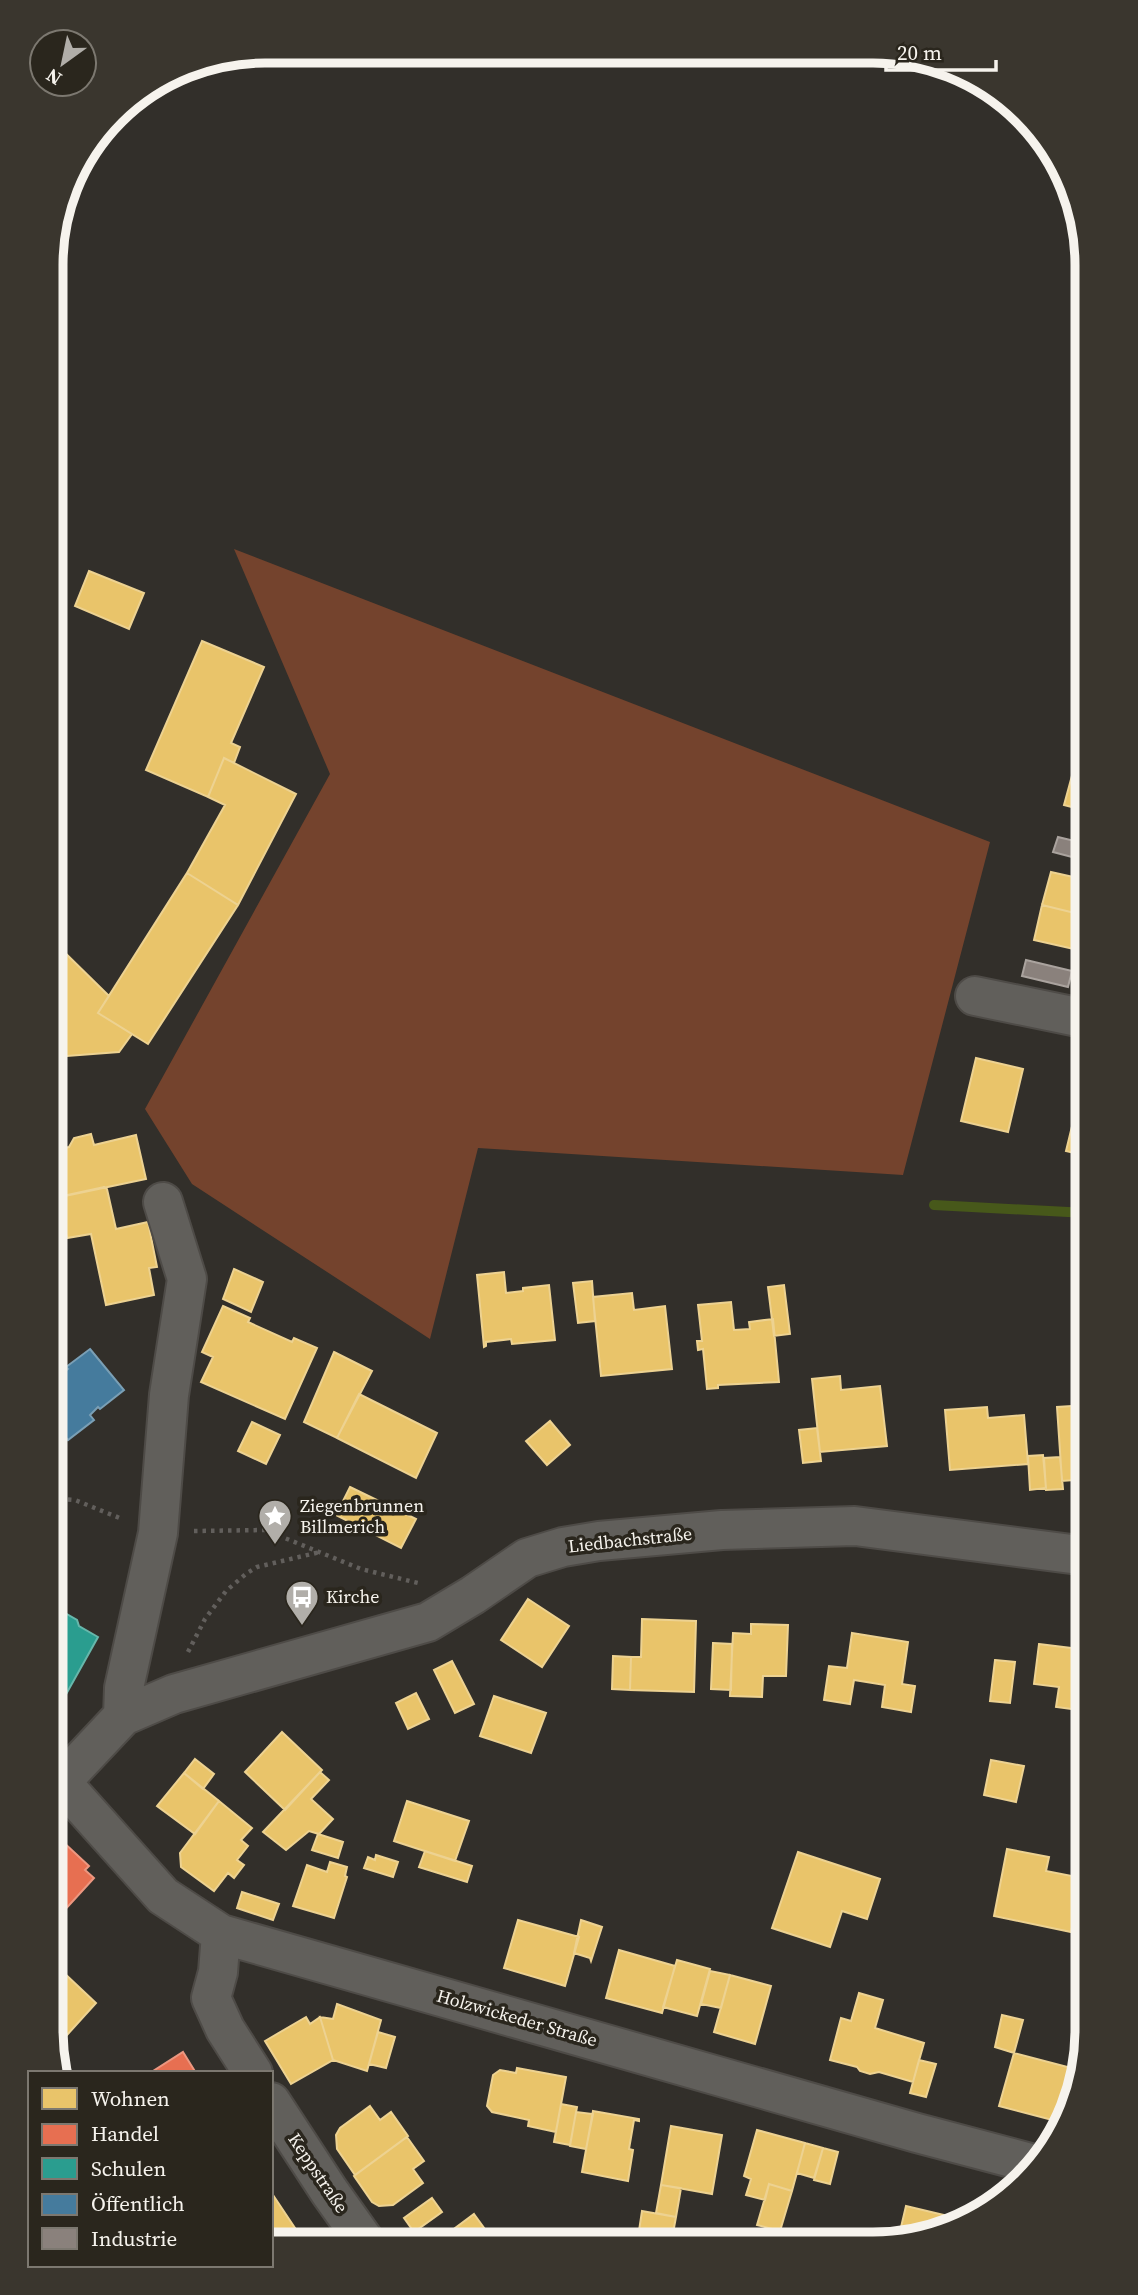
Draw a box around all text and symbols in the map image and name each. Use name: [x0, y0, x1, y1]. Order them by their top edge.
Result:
north arrow: [28, 28, 98, 98]
scale bar: [886, 28, 996, 72]
text: 20 m: [897, 38, 942, 67]
text: N: [41, 62, 67, 92]
place label: Ziegenbrunnen Billmerich: [300, 1493, 424, 1539]
place icon: Ziegenbrunnen Billmerich: [256, 1497, 294, 1546]
street label: Liedbachstraße: [567, 1521, 693, 1558]
bus stop icon: Kirche: [283, 1578, 321, 1627]
place label: Kirche: [326, 1584, 379, 1609]
street label: Holzwickeder Straße: [434, 1983, 600, 2052]
legend: [28, 2071, 273, 2267]
text: Wohnen: [91, 2084, 170, 2113]
text: Handel: [91, 2119, 159, 2148]
street label: Keppstraße: [282, 2128, 354, 2218]
text: Schulen: [91, 2154, 166, 2183]
text: Öffentlich: [91, 2189, 185, 2218]
text: Industrie: [91, 2224, 177, 2253]

